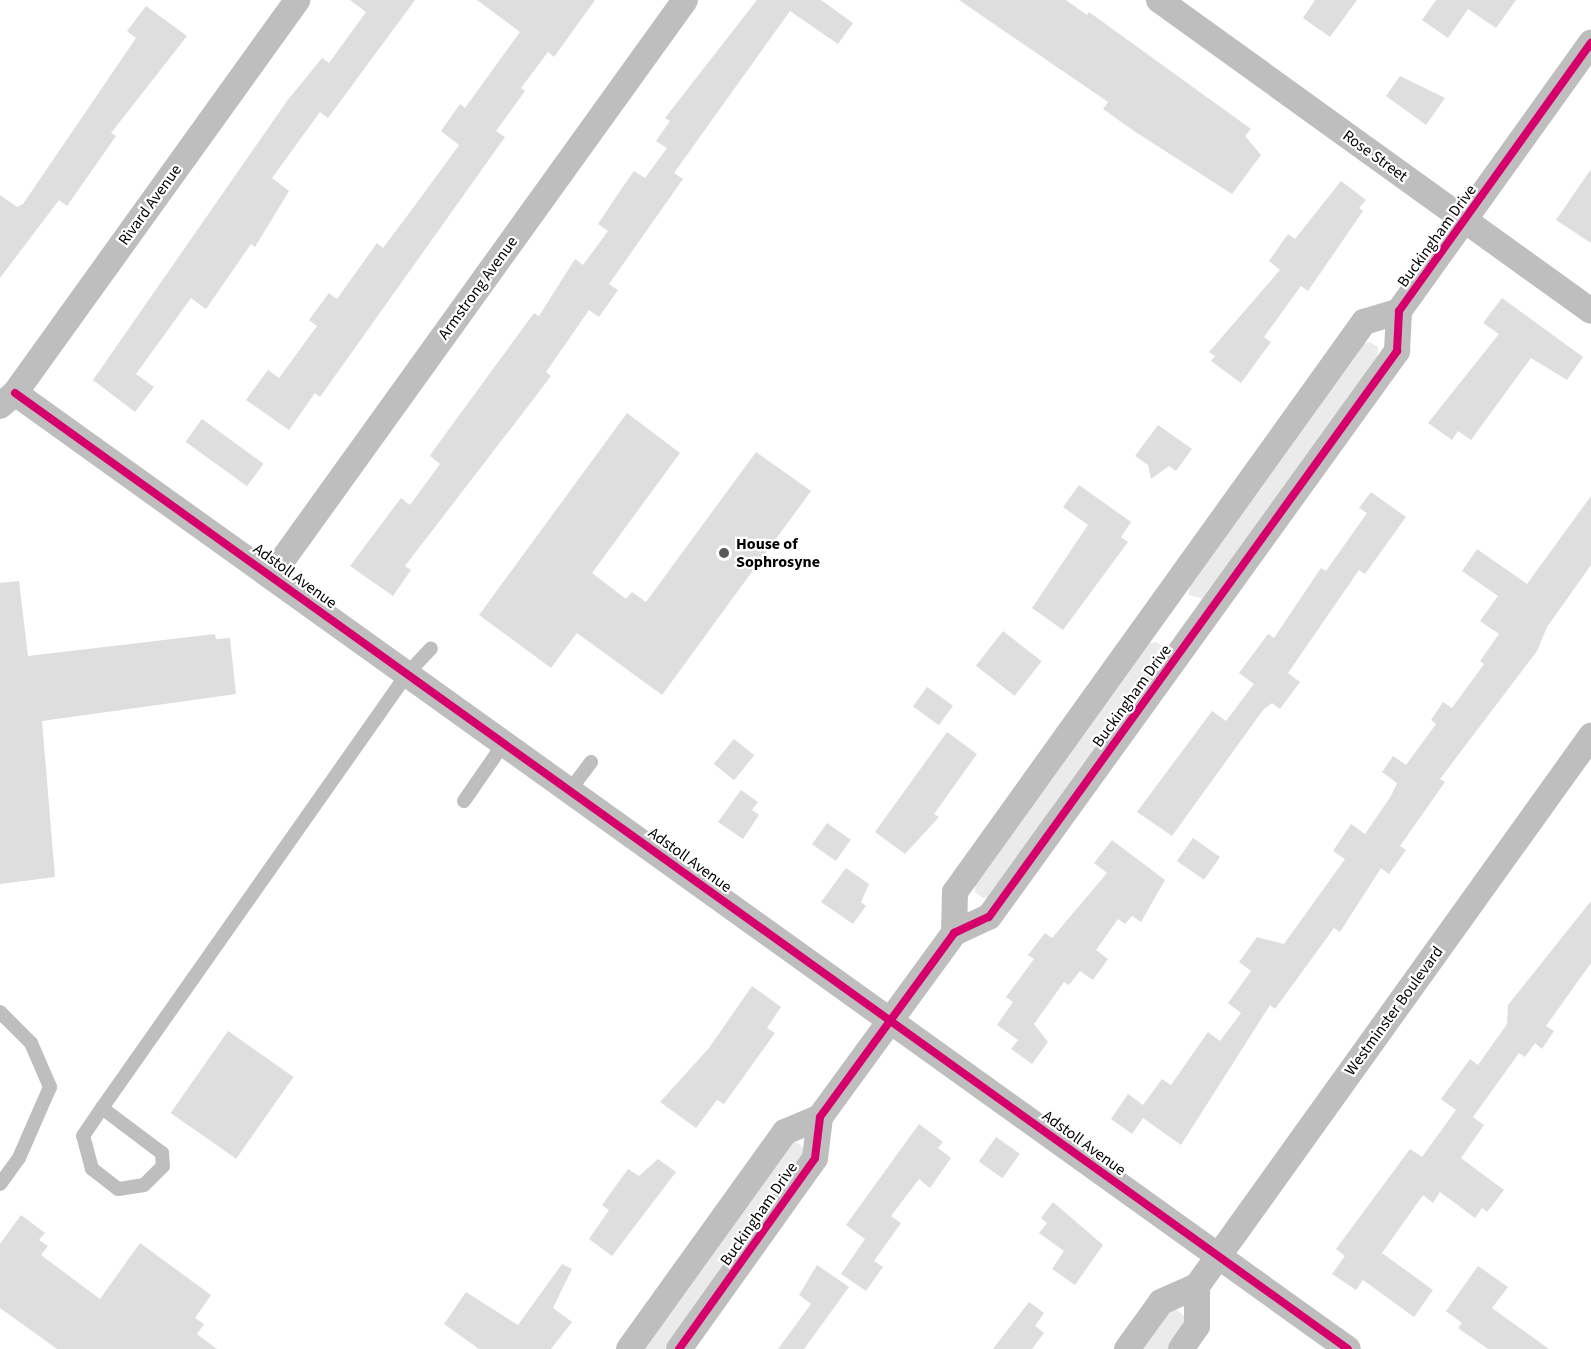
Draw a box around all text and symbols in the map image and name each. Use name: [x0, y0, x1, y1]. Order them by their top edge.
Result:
street label: Rose Street: [1339, 126, 1411, 186]
street label: Rivard Avenue: [114, 161, 186, 249]
street label: Buckingham Drive: [1393, 181, 1481, 291]
street label: Armstrong Avenue: [434, 233, 522, 343]
place label: House of Sophrosyne: [736, 534, 820, 572]
street label: Adstoll Avenue: [250, 539, 340, 613]
marker: House of Sophrosyne: [717, 546, 731, 560]
street label: Buckingham Drive: [1088, 641, 1176, 751]
street label: Adstoll Avenue: [645, 823, 735, 897]
street label: Westminster Boulevard: [1341, 943, 1447, 1079]
street label: Adstoll Avenue: [1039, 1106, 1129, 1180]
street label: Buckingham Drive: [716, 1159, 802, 1269]

